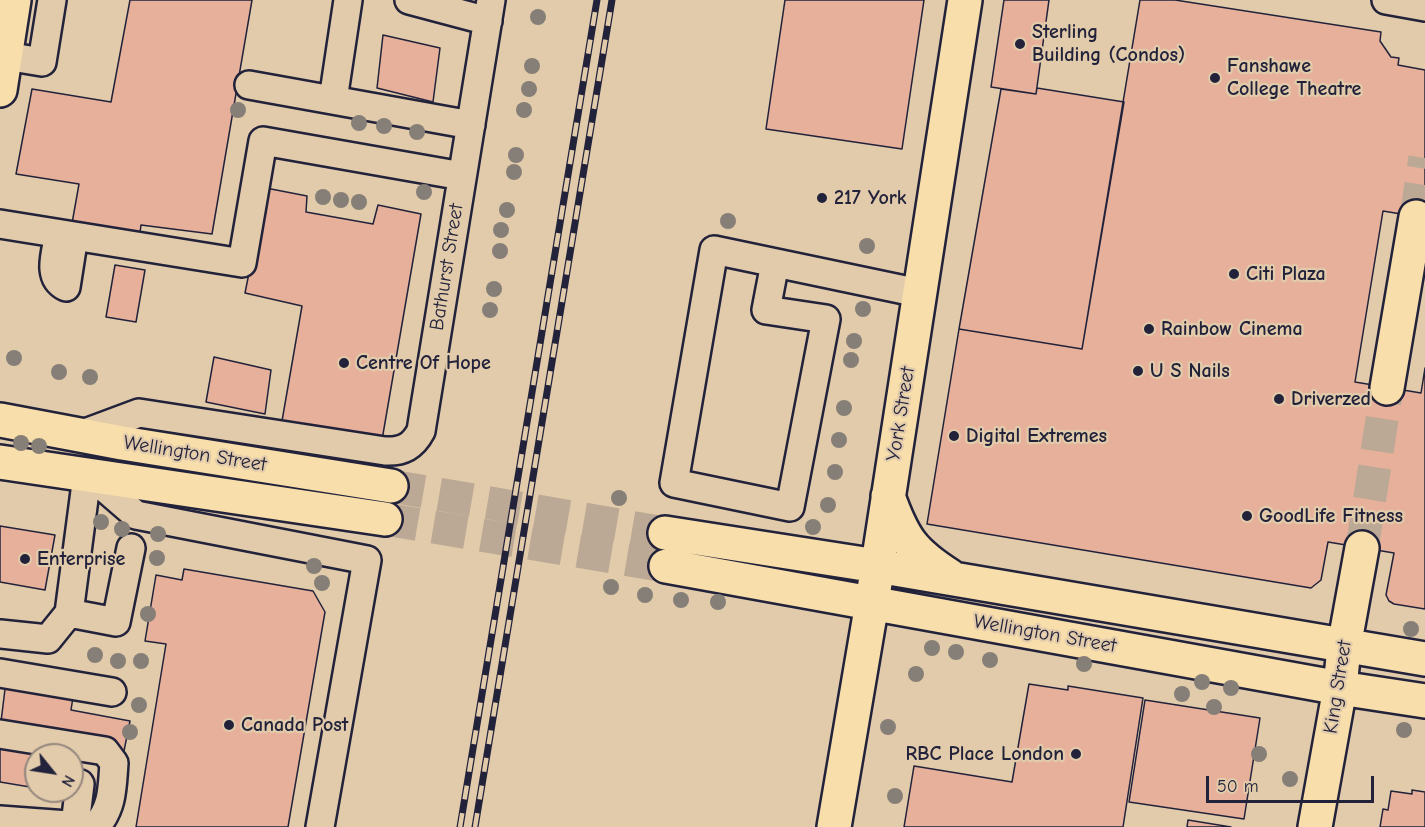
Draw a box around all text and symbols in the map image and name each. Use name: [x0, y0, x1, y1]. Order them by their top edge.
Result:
place label: Sterling Building (Condos): [1032, 20, 1185, 67]
marker: Sterling Building (Condos): [1013, 37, 1027, 51]
place label: Fanshawe College Theatre: [1227, 54, 1361, 101]
marker: Fanshawe College Theatre: [1208, 71, 1222, 85]
place label: 217 York: [834, 186, 907, 210]
marker: 217 York: [815, 191, 829, 205]
street label: Bathurst Street: [425, 202, 469, 332]
place label: Citi Plaza: [1246, 262, 1326, 286]
marker: Citi Plaza: [1227, 267, 1241, 281]
place label: Rainbow Cinema: [1161, 317, 1303, 341]
marker: Rainbow Cinema: [1142, 322, 1156, 336]
place label: Centre Of Hope: [356, 351, 491, 375]
marker: Centre Of Hope: [337, 356, 351, 370]
place label: U S Nails: [1150, 359, 1230, 383]
marker: U S Nails: [1131, 364, 1145, 378]
street label: York Street: [882, 365, 920, 463]
place label: Driverzed: [1291, 387, 1371, 411]
marker: Driverzed: [1272, 392, 1286, 406]
place label: Digital Extremes: [966, 424, 1107, 448]
marker: Digital Extremes: [947, 429, 961, 443]
street label: Wellington Street: [122, 431, 268, 477]
place label: GoodLife Fitness: [1259, 504, 1403, 528]
marker: GoodLife Fitness: [1240, 509, 1254, 523]
place label: Enterprise: [37, 547, 125, 571]
marker: Enterprise: [18, 552, 32, 566]
street label: Wellington Street: [972, 610, 1118, 658]
street label: King Street: [1319, 639, 1357, 735]
place label: Canada Post: [241, 713, 348, 737]
marker: Canada Post: [222, 718, 236, 732]
place label: RBC Place London: [906, 742, 1064, 766]
north arrow: [24, 743, 84, 803]
marker: RBC Place London: [1069, 747, 1083, 761]
scale bar: [1209, 764, 1377, 802]
text: N: [57, 772, 78, 790]
text: 50 m: [1217, 776, 1259, 797]

